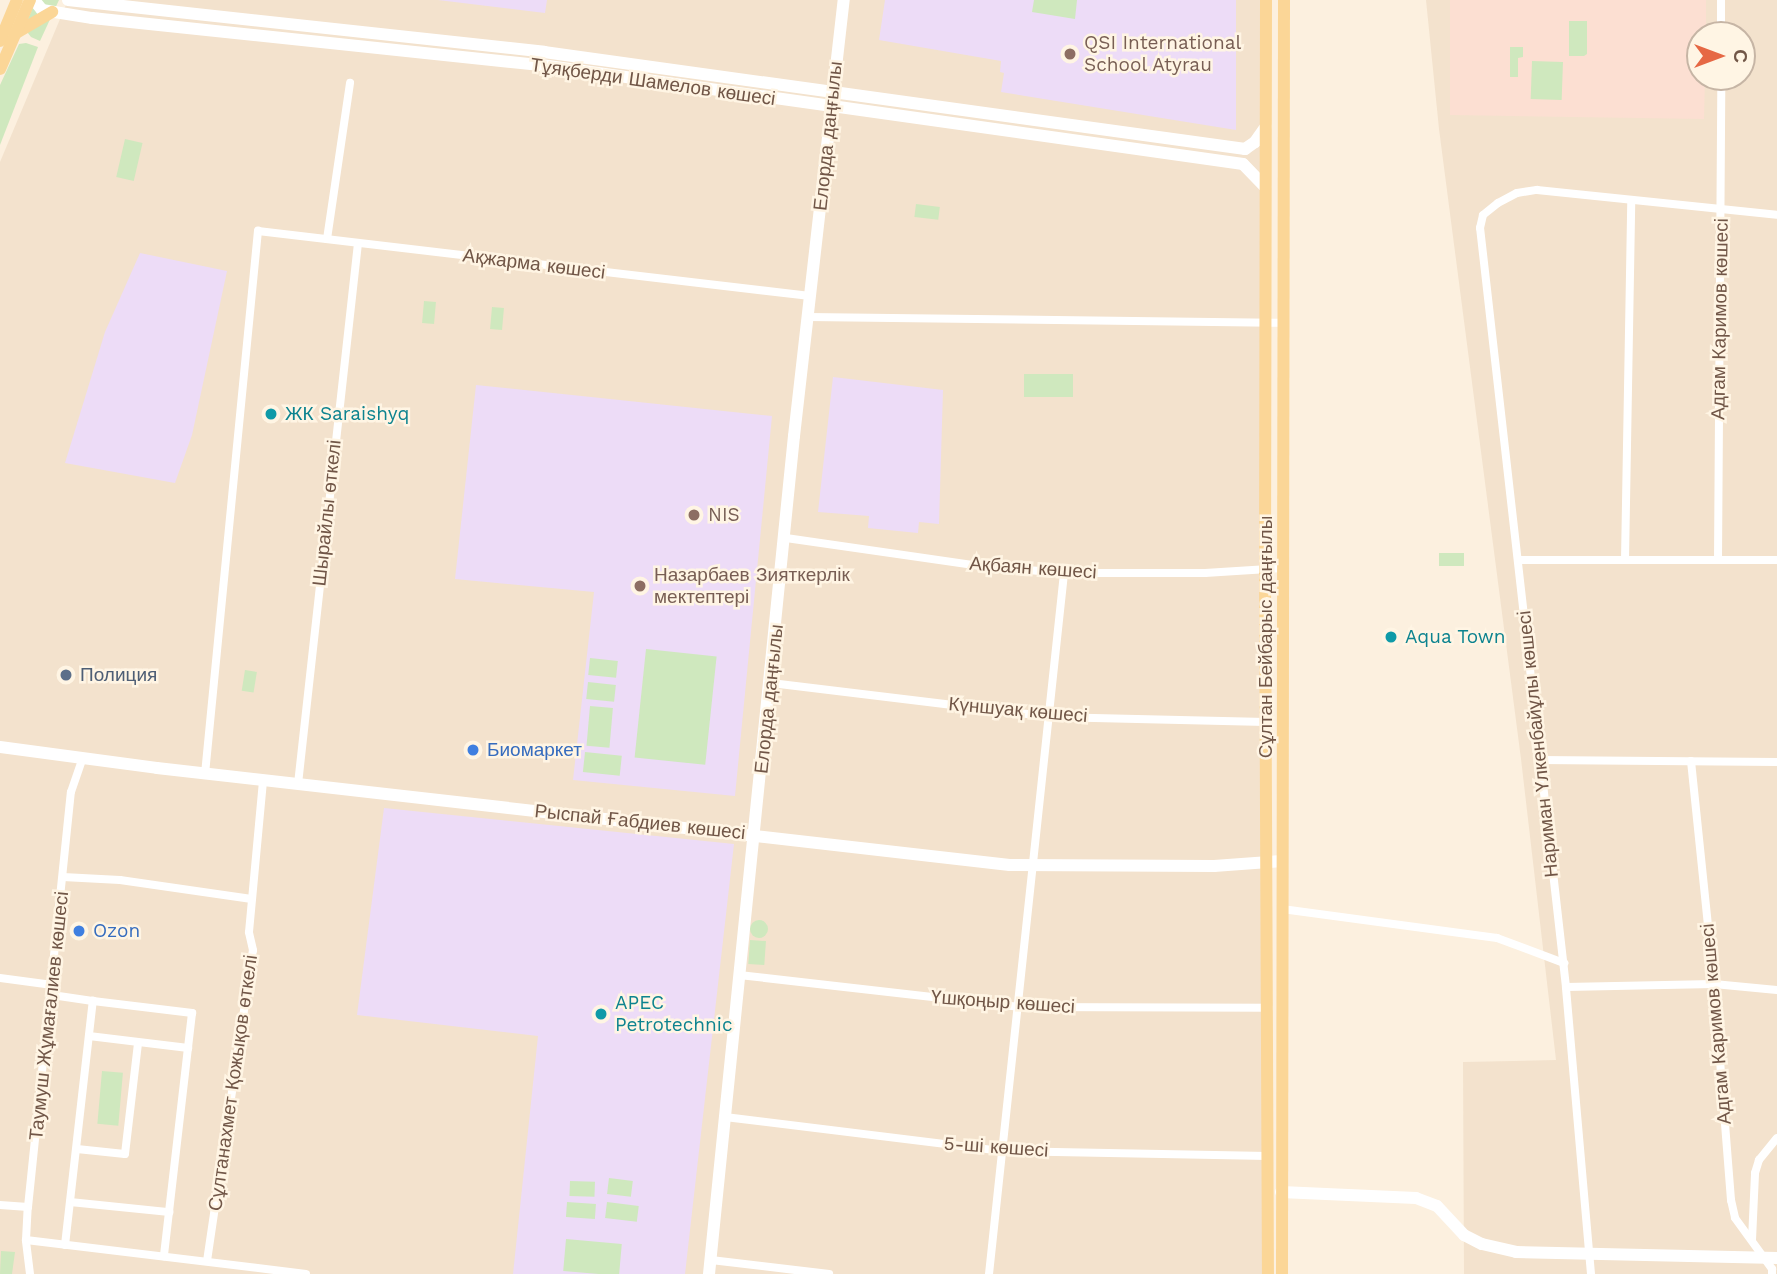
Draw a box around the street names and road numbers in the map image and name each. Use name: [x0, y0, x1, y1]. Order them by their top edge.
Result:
street label: Тұяқберди Шамелов көшесі: [529, 54, 777, 110]
street label: Елорда даңғылы: [809, 60, 847, 212]
street label: Адгам Каримов көшесі: [1707, 218, 1733, 420]
street label: Ақжарма көшесі: [461, 244, 607, 284]
street label: Шырайлы өткелі: [308, 439, 346, 587]
street label: Сұлтан Бейбарыс даңғылы: [1255, 516, 1277, 758]
street label: Ақбаян көшесі: [969, 552, 1097, 584]
street label: Нариман Үлкенбайұлы көшесі: [1513, 610, 1563, 878]
street label: Елорда даңғылы: [750, 623, 788, 775]
street label: Күншуақ көшесі: [948, 693, 1088, 727]
street label: Рыспай Ғабдиев көшесі: [533, 800, 747, 844]
street label: Таумуш Жұмағалиев көшесі: [25, 890, 73, 1142]
street label: Адгам Каримов көшесі: [1696, 922, 1736, 1126]
street label: Сұлтанахмет Қожықов өткелі: [204, 953, 262, 1213]
street label: Үшқоңыр көшесі: [930, 986, 1076, 1018]
street label: 5-ші көшесі: [943, 1132, 1049, 1162]

